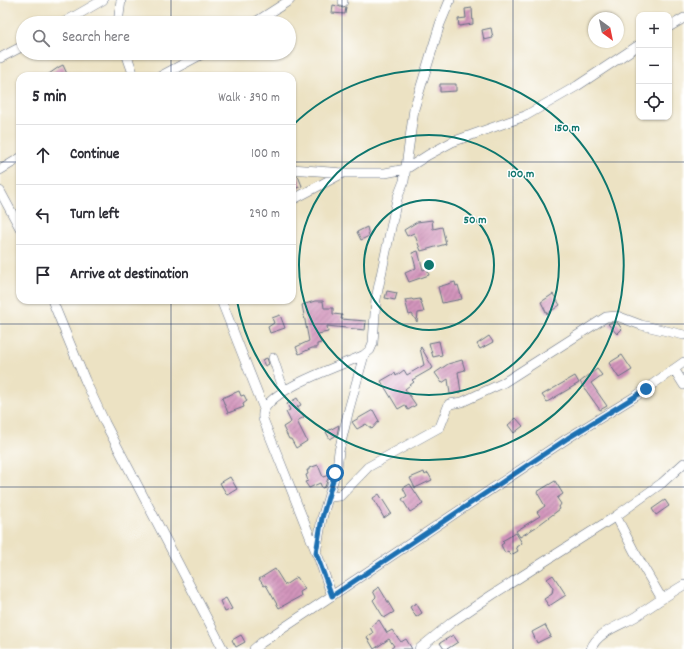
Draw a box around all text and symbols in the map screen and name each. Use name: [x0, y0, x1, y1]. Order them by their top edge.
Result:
north arrow: [588, 12, 624, 48]
map controls: [636, 12, 672, 120]
button: +: [636, 12, 672, 48]
search box: [16, 16, 296, 60]
icon: search: [30, 27, 52, 49]
text: Search here: [62, 27, 130, 49]
button: −: [636, 48, 672, 84]
button: locate: [636, 84, 672, 120]
text: 5 min: [32, 86, 66, 110]
text: Walk · 390 m: [218, 89, 280, 108]
text: 150 m: [554, 120, 580, 137]
icon: ahead: [32, 144, 54, 166]
text: Continue: [70, 144, 119, 166]
text: 100 m: [251, 145, 280, 164]
text: 100 m: [508, 166, 534, 183]
icon: left: [32, 204, 54, 226]
text: Turn left: [70, 204, 119, 226]
text: 290 m: [249, 205, 280, 224]
text: 50 m: [463, 212, 487, 229]
centre of rings: [422, 258, 436, 272]
icon: arrive: [32, 264, 54, 286]
text: Arrive at destination: [70, 264, 188, 286]
route end: [637, 380, 655, 398]
route start: [326, 464, 344, 482]

